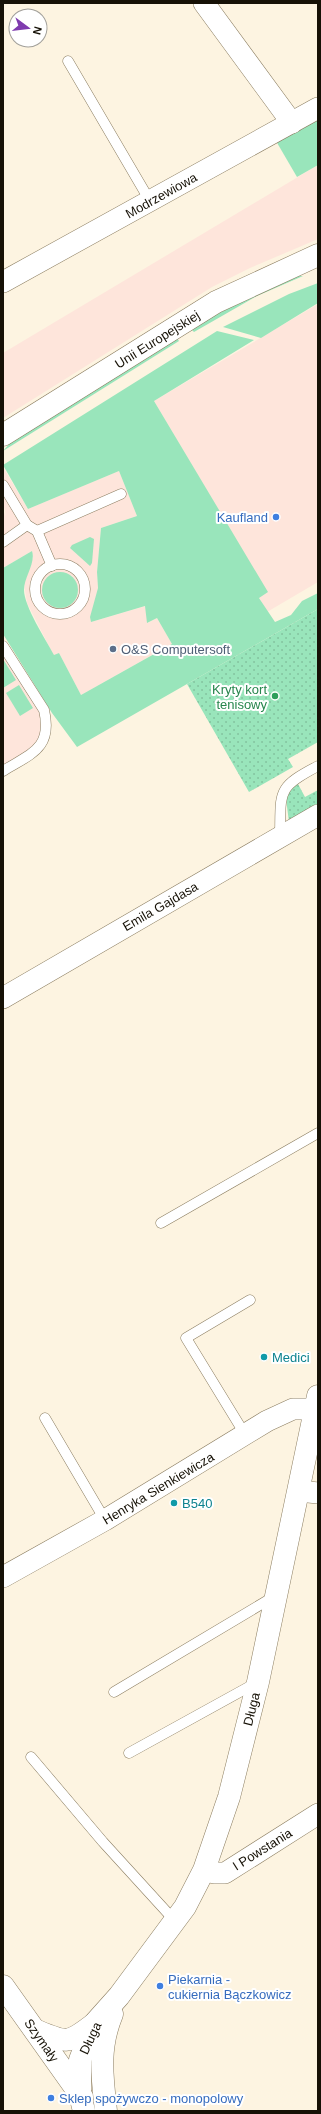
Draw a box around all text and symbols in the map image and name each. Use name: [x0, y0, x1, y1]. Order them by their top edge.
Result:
north arrow: [8, 8, 48, 48]
text: N: [31, 25, 44, 36]
street label: Modrzewiowa: [123, 169, 200, 221]
street label: Unii Europejskiej: [112, 307, 202, 371]
place label: Kaufland: [217, 510, 268, 525]
marker: Kaufland: [271, 512, 281, 522]
place label: O&S Computersoft: [121, 642, 230, 657]
marker: O&S Computersoft: [108, 644, 118, 654]
place label: Kryty kort tenisowy: [212, 682, 268, 712]
marker: Kryty kort tenisowy: [270, 691, 280, 701]
street label: Emila Gajdasa: [120, 878, 201, 934]
place label: Medici: [272, 1350, 310, 1365]
marker: Medici: [259, 1352, 269, 1362]
street label: Henryka Sienkiewicza: [100, 1449, 217, 1528]
place label: B540: [182, 1496, 212, 1511]
marker: B540: [169, 1498, 179, 1508]
street label: Długa: [240, 1690, 263, 1727]
street label: I Powstania: [230, 1825, 295, 1874]
place label: Piekarnia - cukiernia Bączkowicz: [168, 1972, 292, 2002]
marker: Piekarnia - cukiernia Bączkowicz: [155, 1981, 165, 1991]
street label: Szymały: [21, 2016, 62, 2065]
street label: Długa: [76, 2019, 105, 2057]
place label: Sklep spożywczo - monopolowy: [59, 2091, 244, 2106]
marker: Sklep spożywczo - monopolowy: [46, 2093, 56, 2103]

